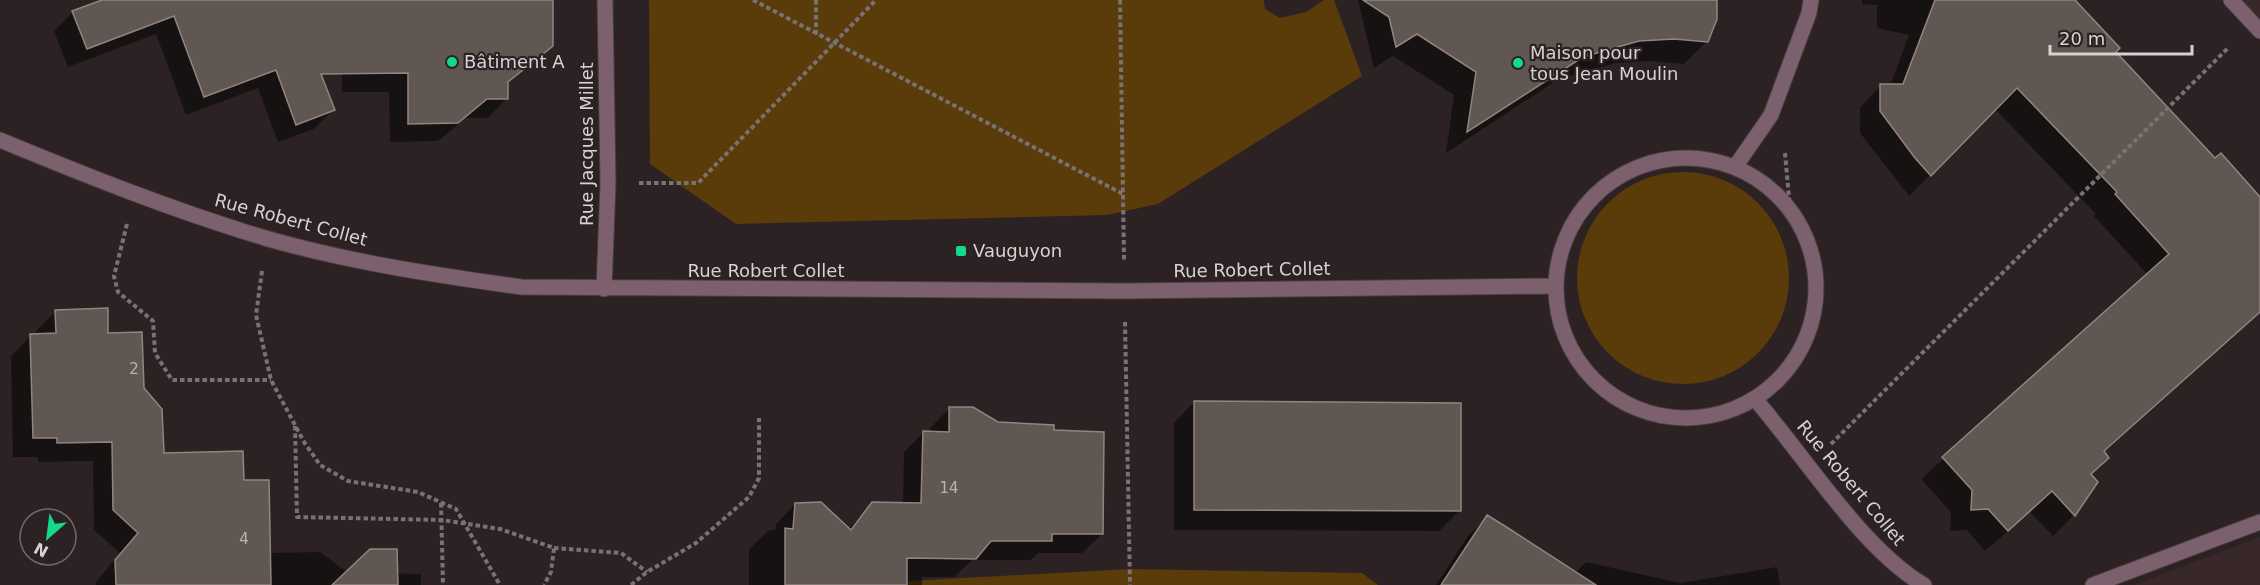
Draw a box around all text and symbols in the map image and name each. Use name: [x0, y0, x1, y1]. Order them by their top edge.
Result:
scale bar: [2050, 18, 2192, 56]
text: 20 m: [2059, 28, 2105, 49]
place label: Maison pour tous Jean Moulin: [1530, 42, 1678, 84]
place label: Bâtiment A: [464, 51, 565, 72]
marker: Bâtiment A: [445, 55, 459, 69]
marker: Maison pour tous Jean Moulin: [1511, 56, 1525, 70]
street label: Rue Jacques Millet: [576, 62, 597, 226]
street label: Rue Robert Collet: [213, 189, 370, 250]
place label: Vauguyon: [973, 240, 1062, 261]
marker: Vauguyon: [954, 244, 968, 258]
street label: Rue Robert Collet: [1173, 258, 1331, 281]
street label: Rue Robert Collet: [687, 260, 845, 281]
house number: 2: [129, 360, 139, 378]
street label: Rue Robert Collet: [1793, 416, 1910, 550]
house number: 14: [939, 479, 959, 497]
north arrow: [18, 507, 78, 567]
house number: 4: [239, 530, 249, 548]
text: N: [31, 538, 52, 561]

